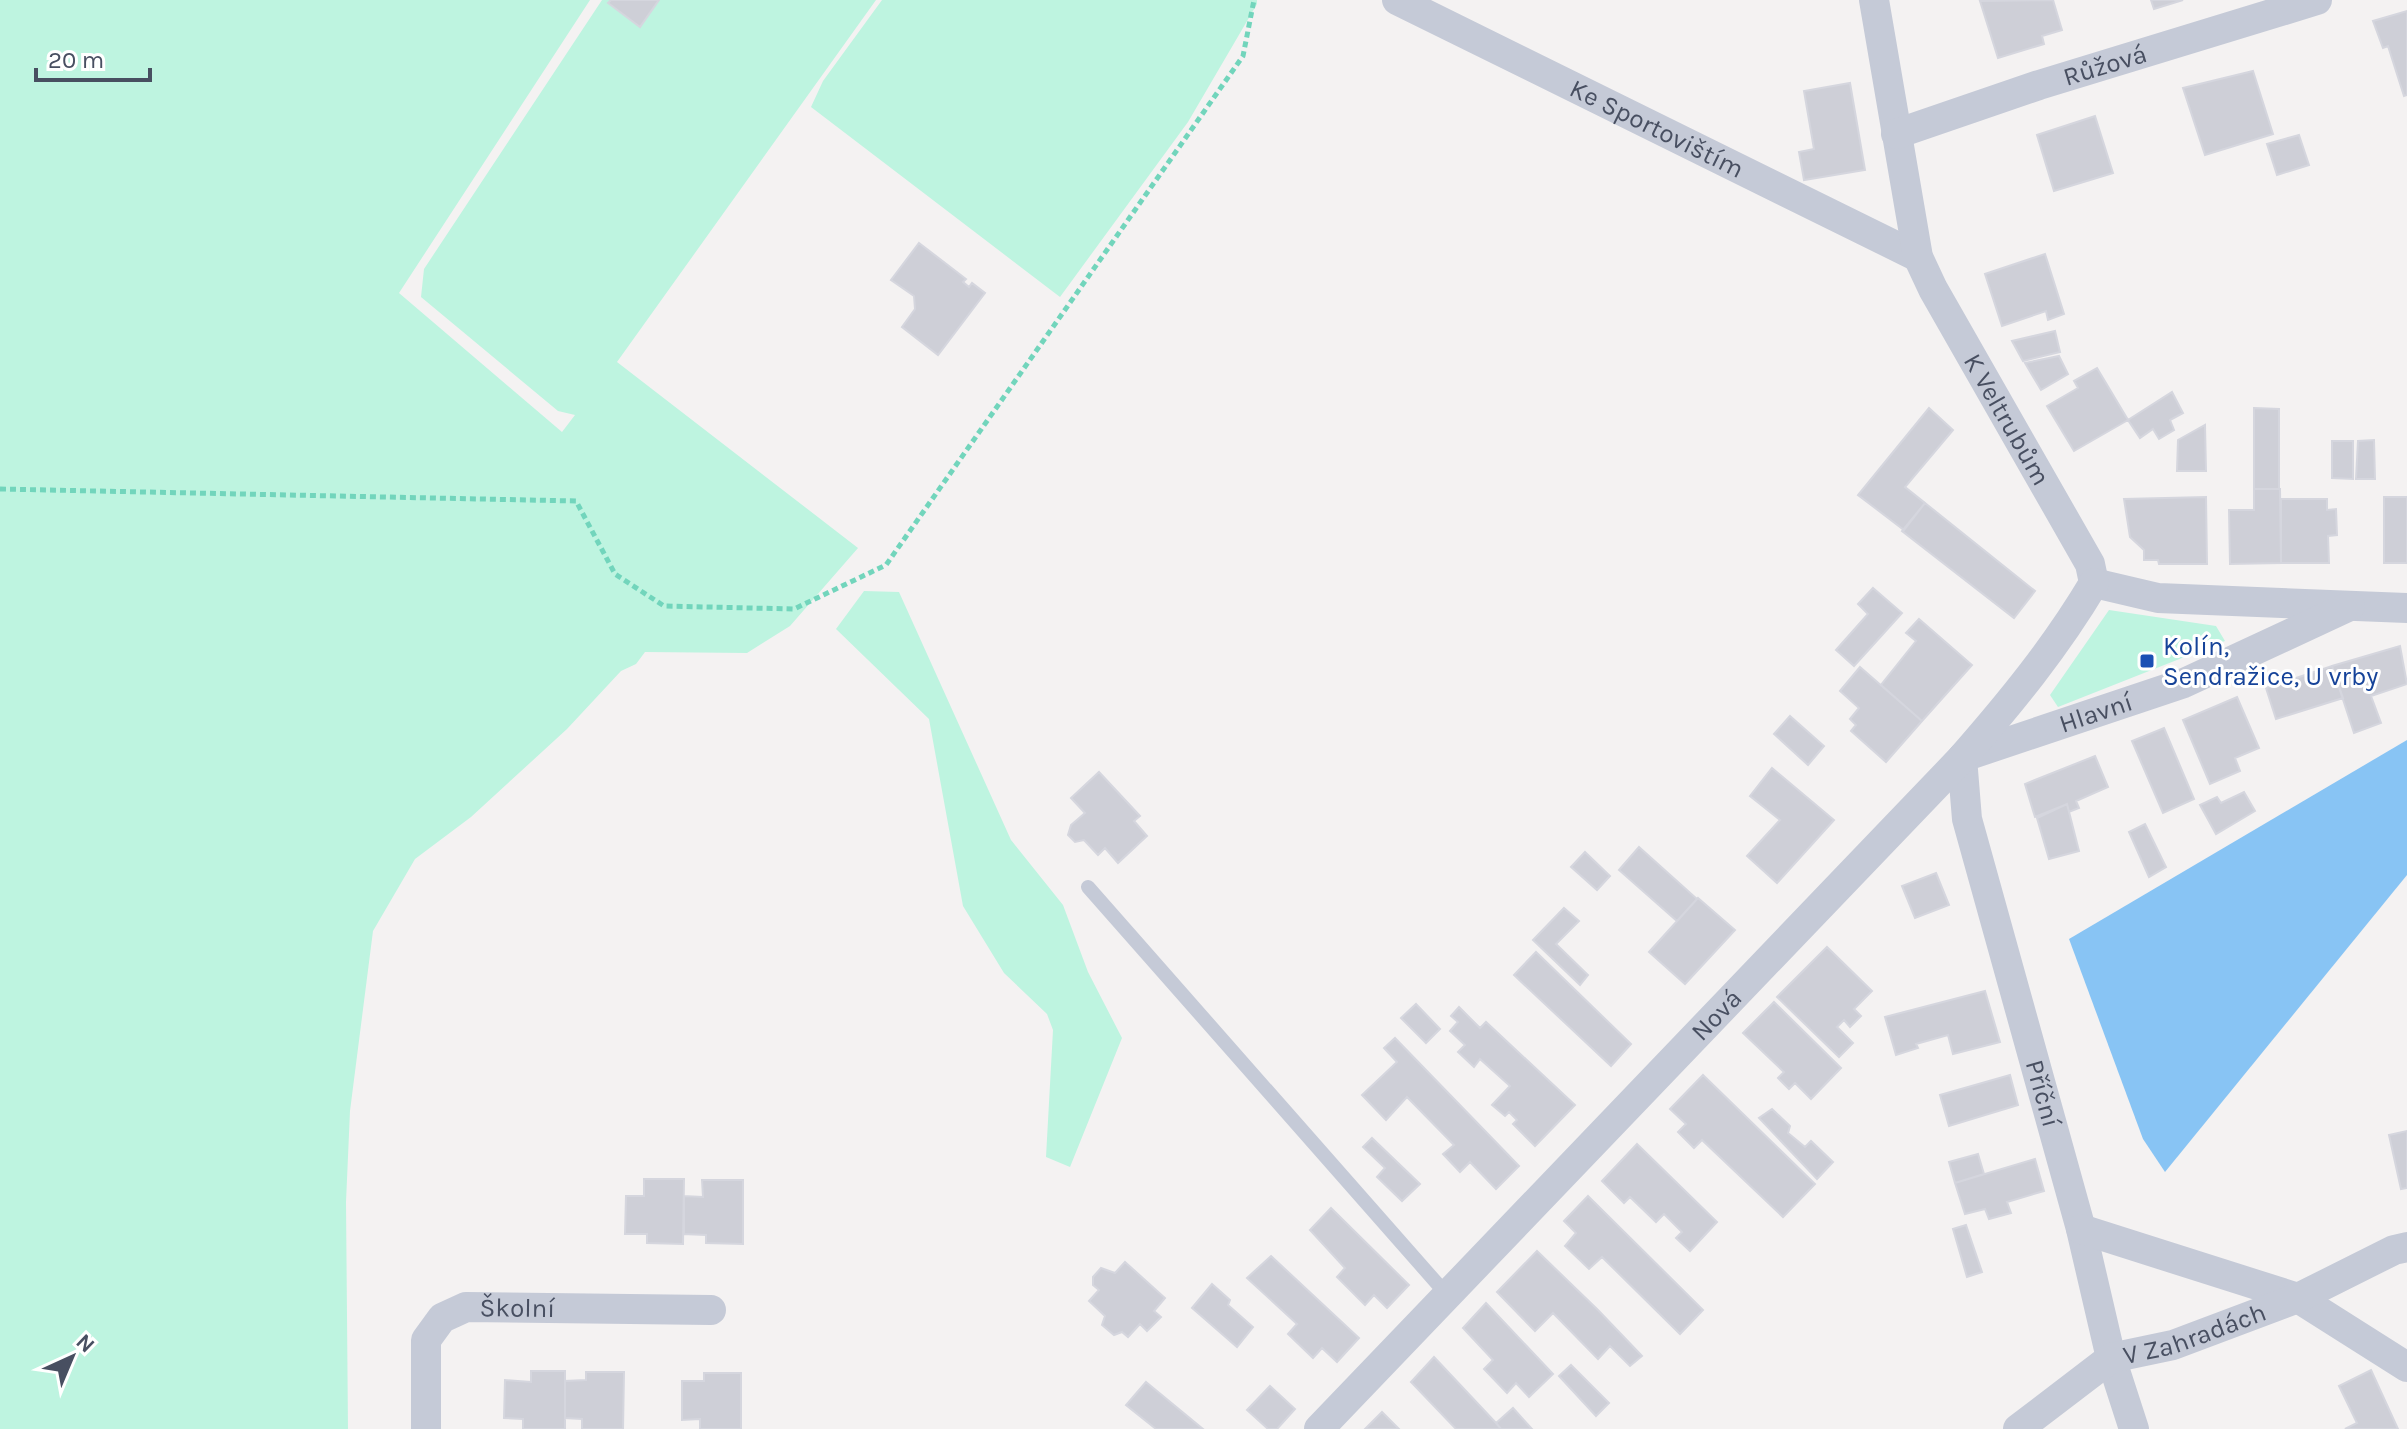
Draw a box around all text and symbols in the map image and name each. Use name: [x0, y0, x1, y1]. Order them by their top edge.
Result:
scale bar: [36, 32, 150, 82]
street label: Růžová: [2059, 38, 2150, 93]
text: 20 m: [48, 46, 104, 74]
street label: Ke Sportovištím: [1565, 73, 1749, 185]
street label: K Veltrubům: [1957, 348, 2057, 491]
place label: Kolín, Sendražice, U vrby: [2163, 631, 2378, 692]
marker: Kolín, Sendražice, U vrby: [2138, 652, 2156, 670]
street label: Hlavní: [2055, 686, 2137, 740]
street label: Nová: [1685, 983, 1748, 1047]
street label: Příční: [2019, 1056, 2067, 1131]
street label: Školní: [480, 1291, 555, 1324]
street label: V Zahradách: [2120, 1296, 2270, 1371]
north arrow: [32, 1317, 112, 1397]
text: N: [70, 1328, 100, 1358]

